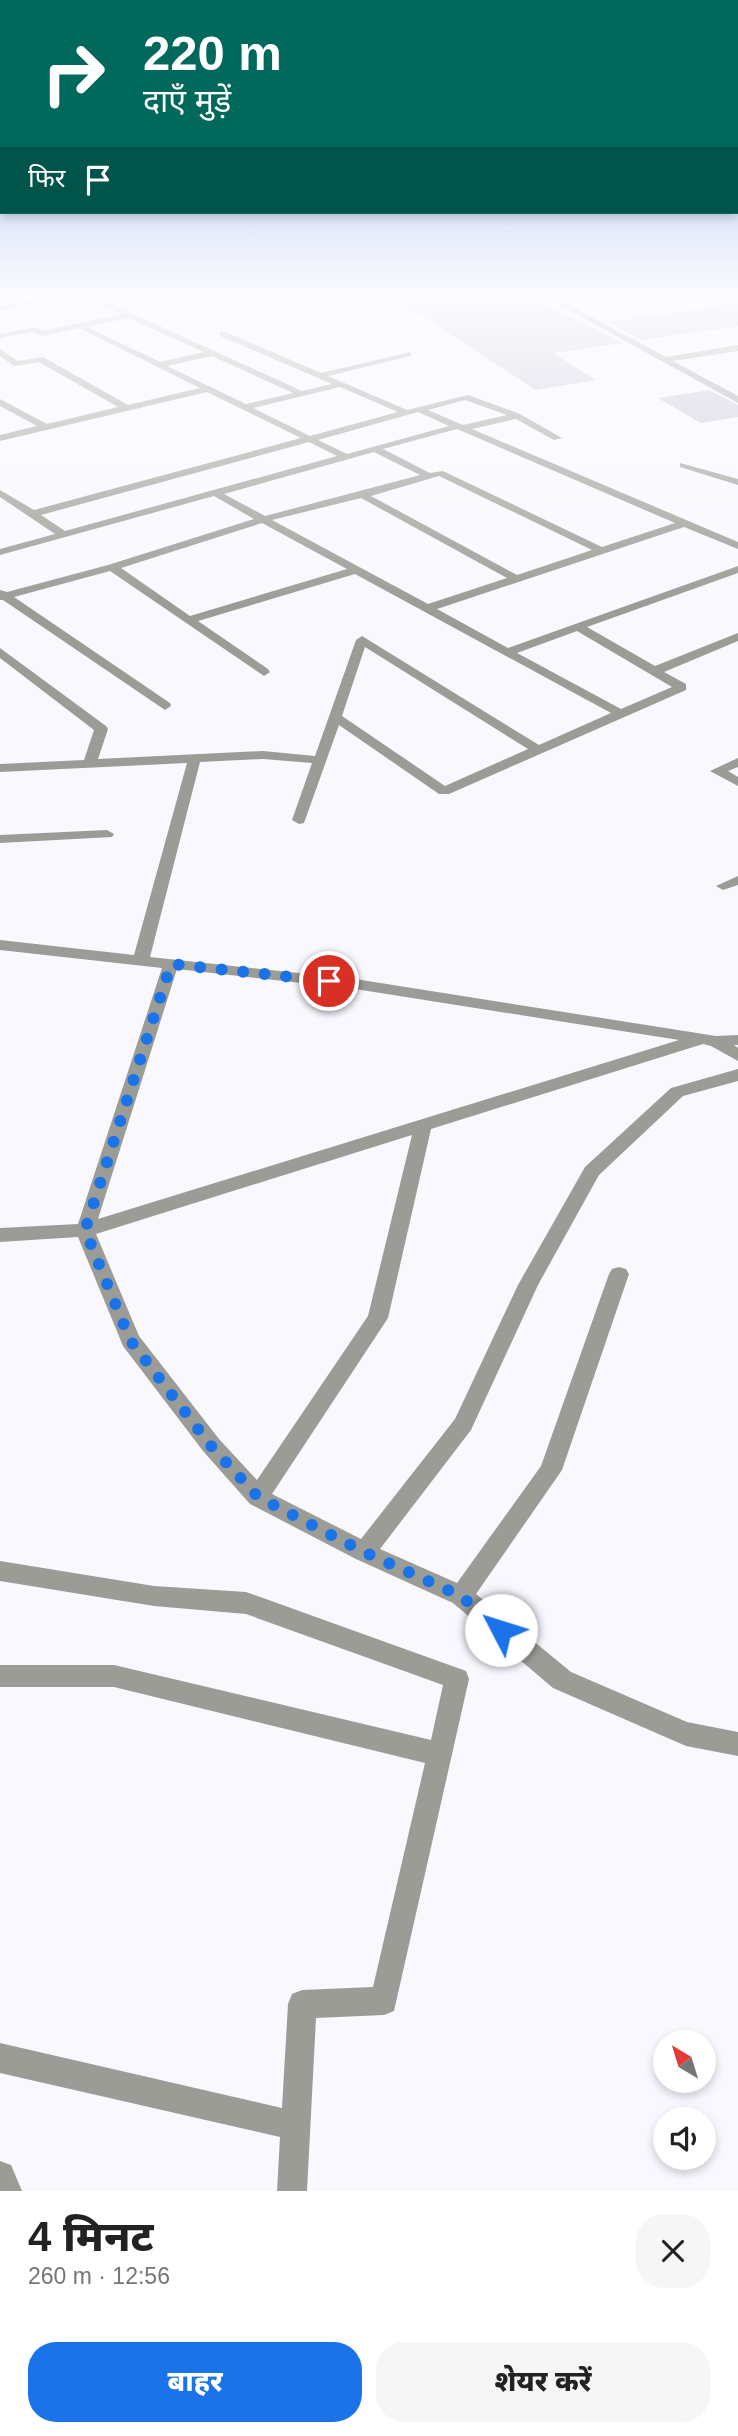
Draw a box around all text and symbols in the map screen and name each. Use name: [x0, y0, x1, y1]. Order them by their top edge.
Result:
text: 220 m: [143, 26, 282, 80]
icon: right: [28, 28, 119, 119]
text: दाएँ मुड़ें: [143, 83, 231, 119]
icon: arrive: [79, 161, 117, 199]
text: फिर: [28, 163, 65, 193]
pin: [299, 951, 359, 1011]
icon: arrive: [310, 962, 348, 1000]
position arrow: [464, 1593, 538, 1667]
north arrow: [653, 2030, 716, 2093]
map controls: [653, 2030, 716, 2170]
button: sound: [653, 2107, 716, 2170]
text: 4 मिनट: [28, 2213, 153, 2260]
button: close: [636, 2214, 710, 2288]
text: 260 m · 12:56: [28, 2263, 170, 2289]
button: बाहर: [28, 2342, 362, 2422]
button: शेयर करें: [376, 2342, 710, 2422]

